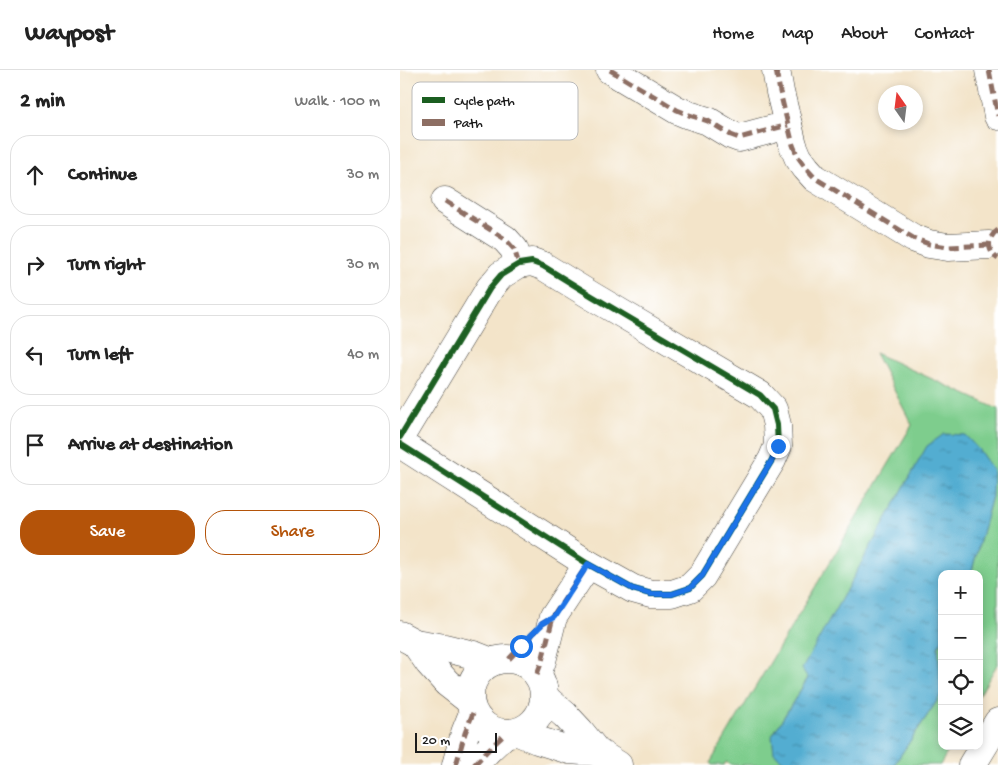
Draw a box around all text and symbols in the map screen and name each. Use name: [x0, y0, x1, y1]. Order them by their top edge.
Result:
text: Waypost: [25, 20, 113, 49]
text: Home: [712, 24, 754, 45]
text: Map: [782, 24, 813, 45]
text: About: [841, 24, 887, 45]
text: Contact: [915, 24, 973, 45]
legend: [412, 82, 578, 140]
north arrow: [878, 85, 923, 130]
text: 2 min: [20, 90, 65, 115]
text: Walk · 100 m: [294, 93, 380, 112]
text: Cycle path: [454, 94, 515, 111]
text: Path: [453, 116, 483, 133]
icon: ahead: [21, 161, 49, 189]
text: Continue: [68, 164, 137, 187]
text: 30 m: [346, 166, 379, 185]
icon: right: [21, 251, 49, 279]
text: Turn right: [68, 254, 144, 277]
text: 30 m: [346, 256, 379, 275]
icon: left: [21, 341, 49, 369]
text: Turn left: [68, 344, 132, 367]
text: 40 m: [347, 346, 379, 365]
icon: arrive: [21, 431, 49, 459]
text: Arrive at destination: [68, 434, 232, 457]
route end: [767, 435, 790, 458]
button: Save: [20, 510, 195, 555]
button: Share: [205, 510, 380, 555]
map controls: [938, 570, 983, 750]
button: +: [938, 570, 983, 615]
button: −: [938, 615, 983, 660]
route start: [510, 635, 533, 658]
button: locate: [938, 660, 983, 705]
button: layers: [938, 705, 983, 750]
scale bar: [415, 730, 498, 753]
text: 20 m: [422, 733, 450, 750]

